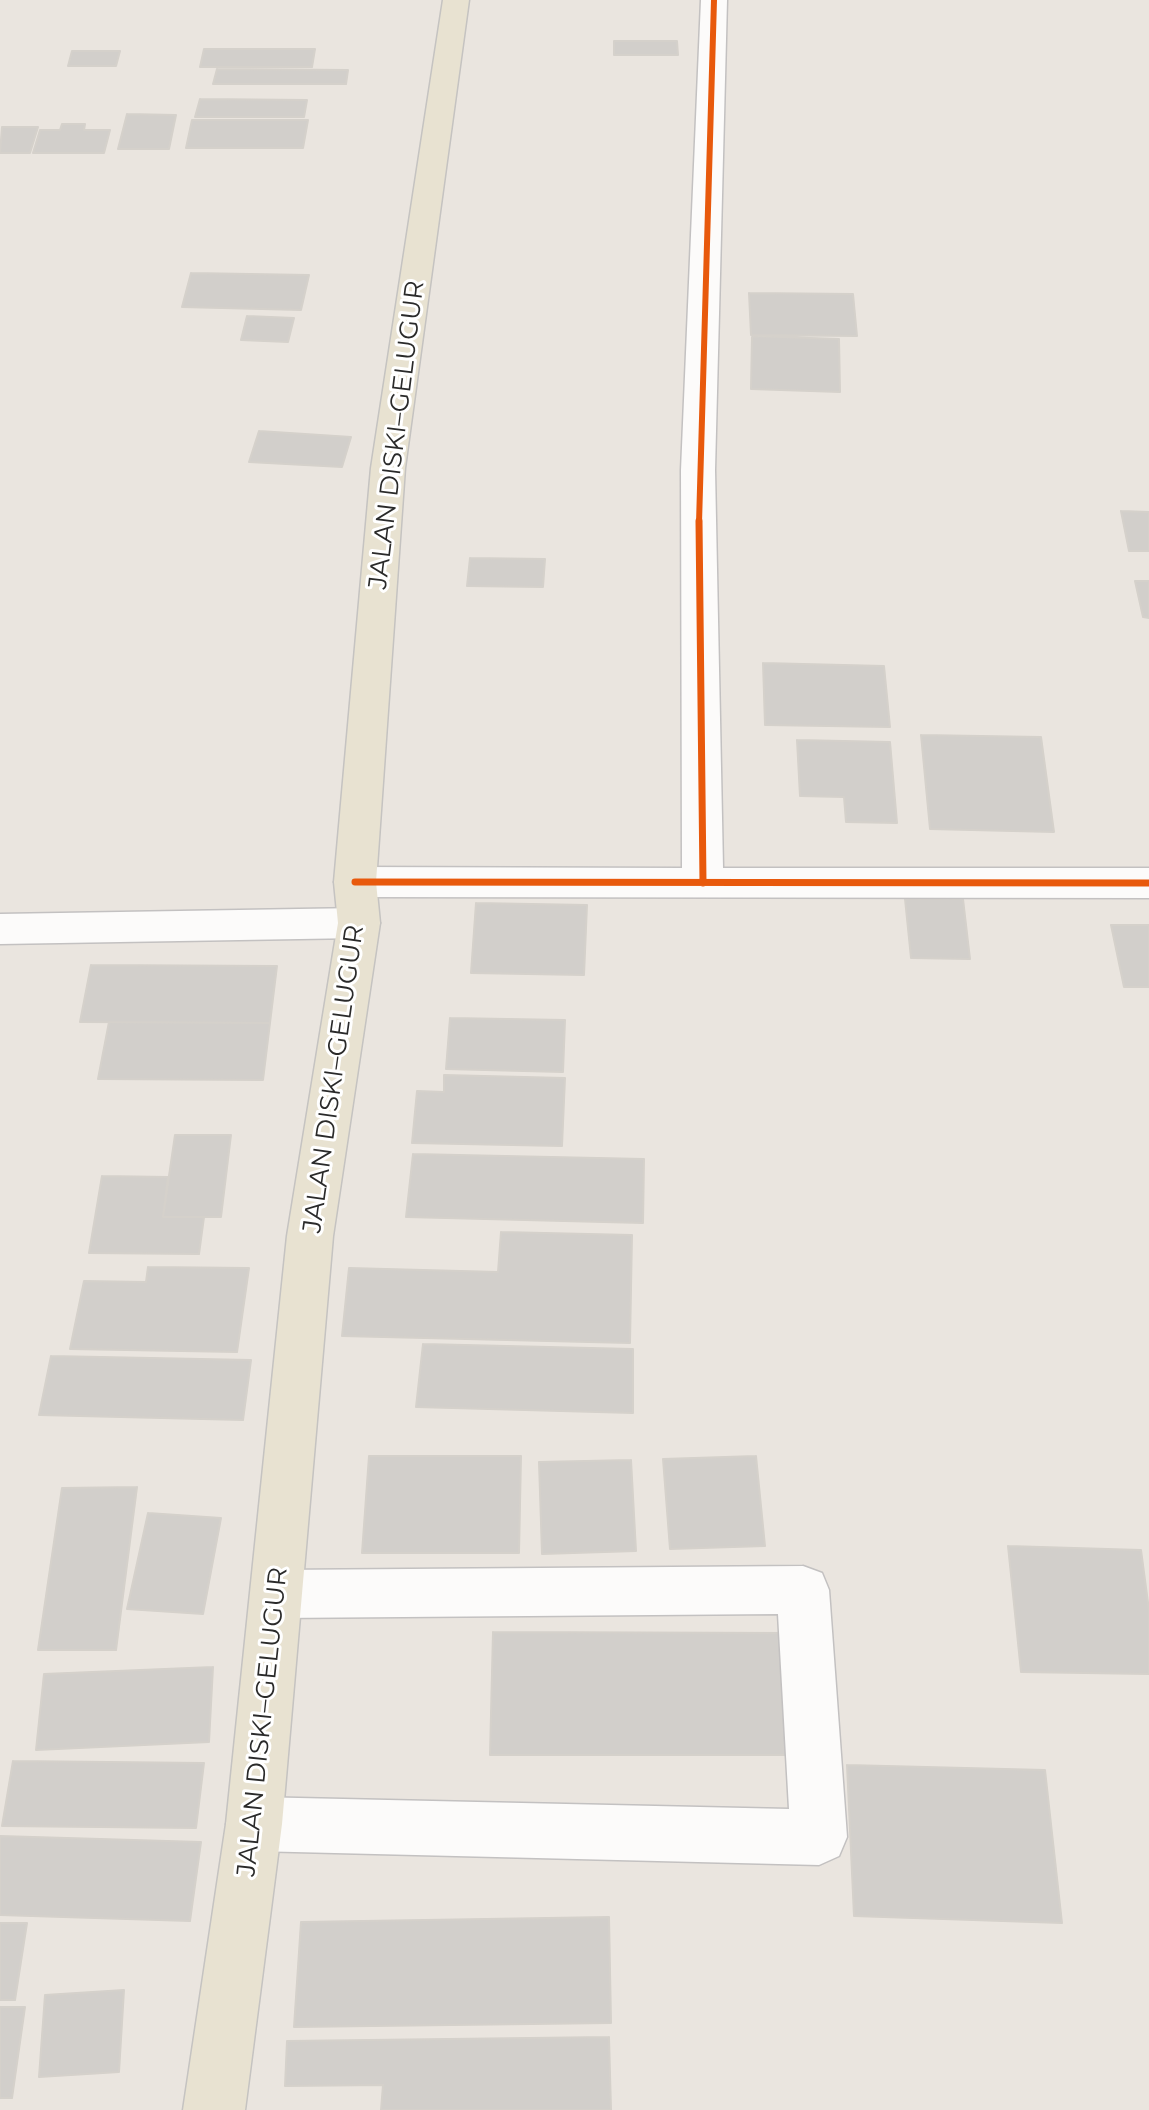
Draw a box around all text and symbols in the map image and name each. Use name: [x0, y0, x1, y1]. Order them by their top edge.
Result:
street label: JALAN DISKI–GELUGUR: [363, 279, 431, 591]
street label: JALAN DISKI–GELUGUR: [297, 923, 371, 1235]
street label: JALAN DISKI–GELUGUR: [231, 1566, 295, 1878]

